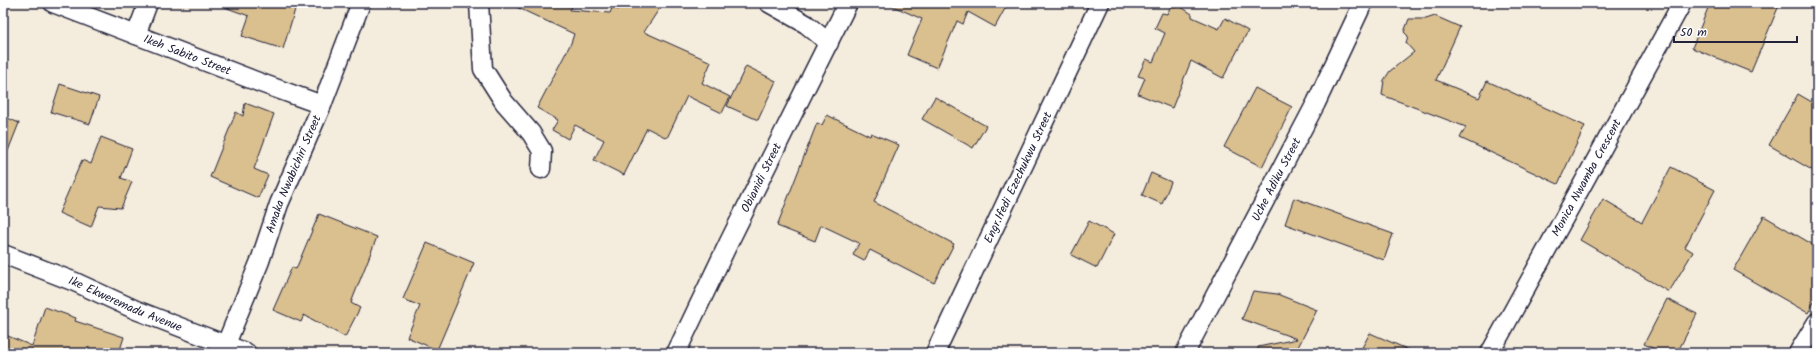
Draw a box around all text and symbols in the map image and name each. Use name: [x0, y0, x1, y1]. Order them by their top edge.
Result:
scale bar: [1674, 18, 1797, 44]
text: 50 m: [1680, 23, 1707, 42]
street label: Ikeh Sabito Street: [141, 29, 234, 80]
street label: Engr.Ifedi Ezechukwu Street: [979, 108, 1057, 246]
street label: Amaka Nwabichiri Street: [261, 111, 326, 235]
street label: Monica Nwamba Crescent: [1546, 115, 1626, 240]
street label: Uche Adiku Street: [1246, 134, 1306, 225]
street label: Obianidi Street: [736, 139, 787, 216]
street label: Ike Ekweremadu Avenue: [66, 271, 185, 337]

